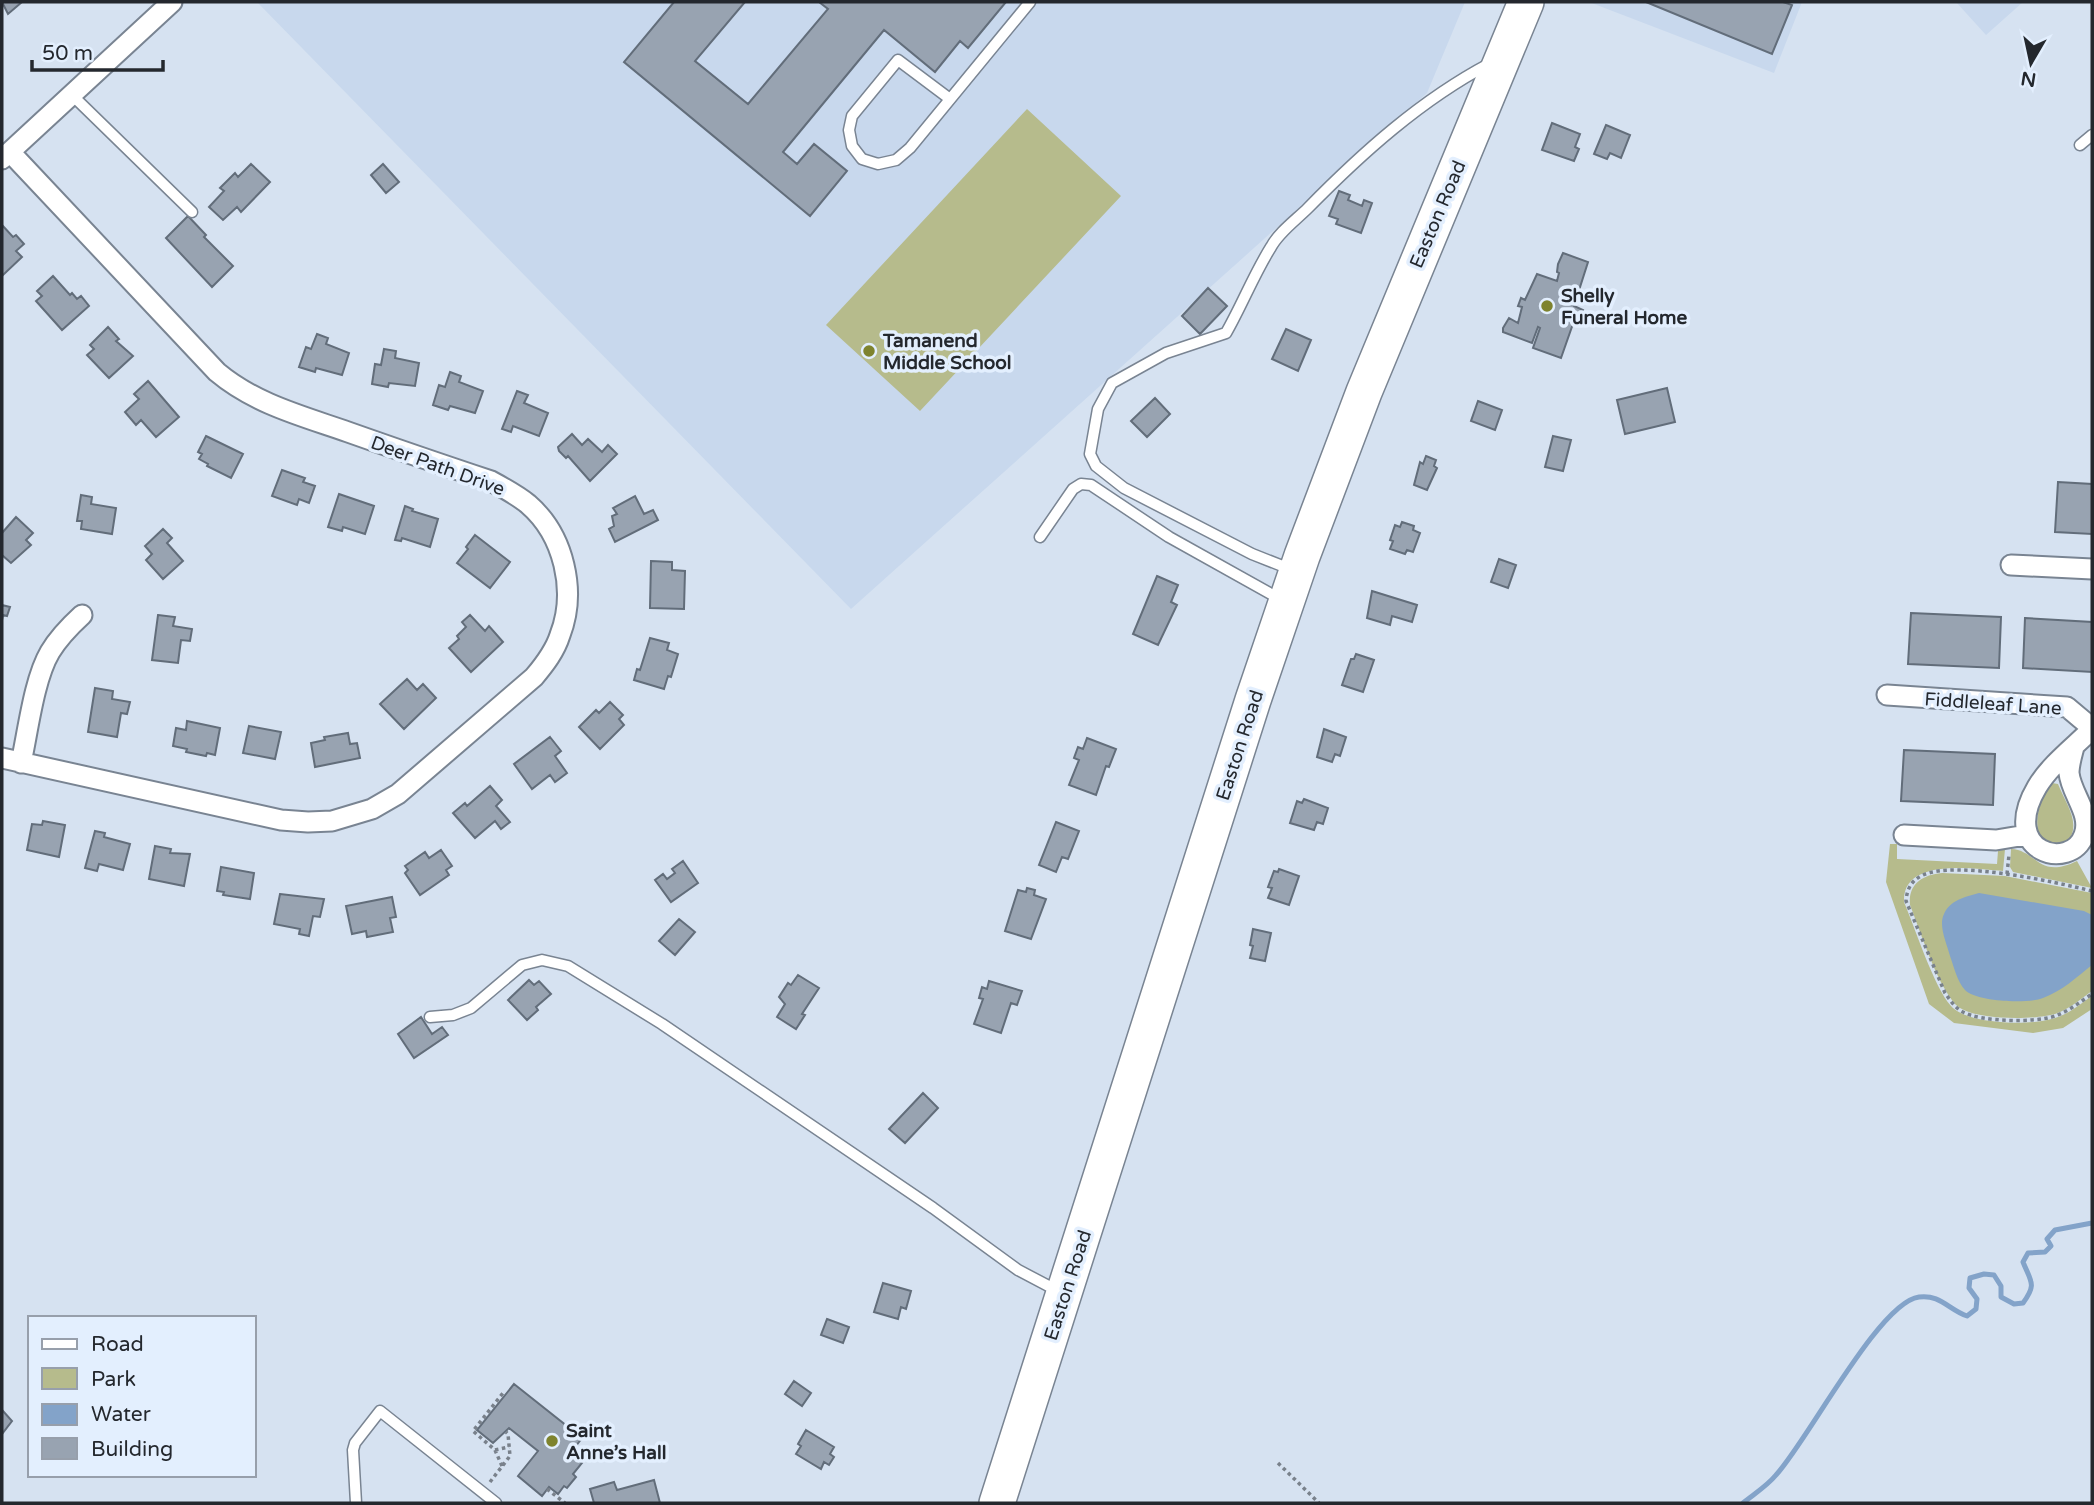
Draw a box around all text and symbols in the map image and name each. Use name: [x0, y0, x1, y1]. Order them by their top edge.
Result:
scale bar: [32, 28, 163, 72]
north arrow: [1996, 28, 2066, 98]
text: 50 m: [42, 41, 93, 66]
text: N: [2019, 67, 2038, 91]
street label: Easton Road: [1405, 157, 1470, 271]
place label: Shelly Funeral Home: [1561, 285, 1687, 329]
marker: Shelly Funeral Home: [1539, 298, 1555, 314]
place label: Tamanend Middle School: [882, 330, 1012, 374]
marker: Tamanend Middle School: [861, 343, 877, 359]
street label: Deer Path Drive: [368, 432, 508, 500]
street label: Easton Road: [1212, 687, 1268, 803]
street label: Fiddleleaf Lane: [1924, 688, 2062, 720]
street label: Easton Road: [1040, 1227, 1096, 1343]
legend: [28, 1316, 256, 1477]
text: Road: [91, 1332, 144, 1357]
text: Park: [91, 1367, 136, 1392]
text: Water: [91, 1402, 151, 1427]
place label: Saint Anne’s Hall: [566, 1420, 667, 1464]
marker: Saint Anne’s Hall: [544, 1433, 560, 1449]
text: Building: [91, 1437, 173, 1462]

